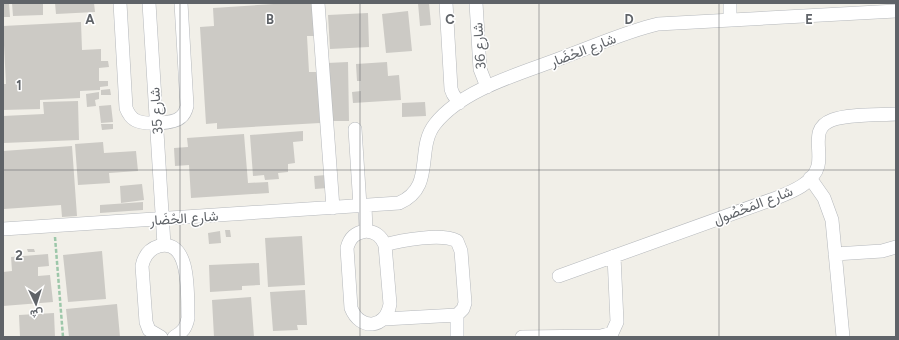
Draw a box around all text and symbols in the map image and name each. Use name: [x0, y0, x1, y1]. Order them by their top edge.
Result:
text: A: [85, 12, 95, 27]
text: B: [266, 12, 274, 27]
text: C: [445, 12, 455, 27]
text: D: [624, 12, 634, 27]
text: E: [805, 12, 813, 27]
street label: شارع 36: [469, 22, 492, 70]
street label: شارع الحْضَار: [547, 30, 619, 73]
text: 1: [16, 78, 22, 93]
street label: شارع 35: [146, 87, 169, 135]
street label: شارع المَحْصُول: [711, 183, 796, 230]
street label: شارع الحْضَار: [148, 208, 219, 231]
text: 2: [15, 248, 23, 263]
north arrow: [16, 284, 56, 324]
text: ش: [30, 307, 44, 320]

